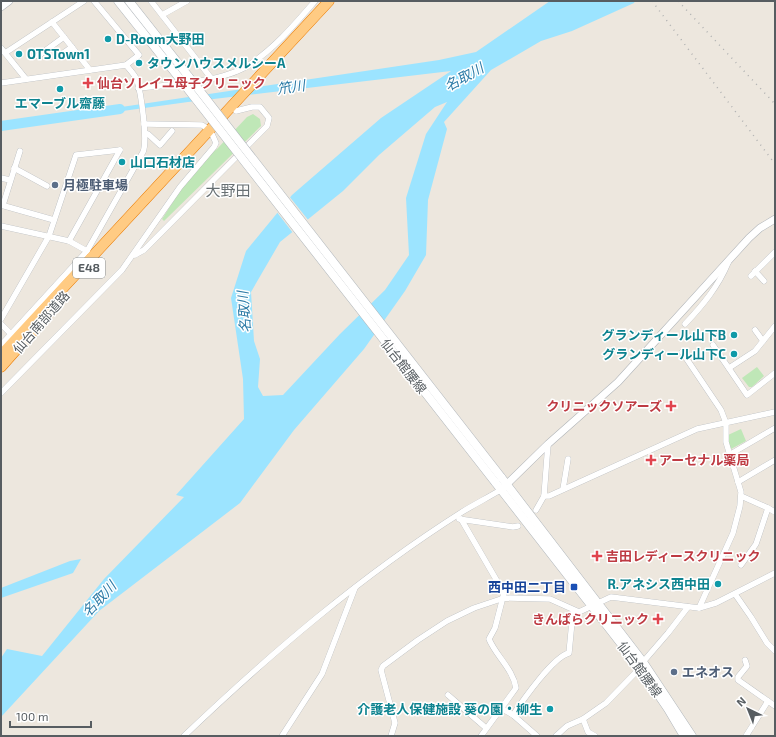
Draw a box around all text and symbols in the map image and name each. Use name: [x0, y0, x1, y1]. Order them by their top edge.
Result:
place label: D-Room大野田: [116, 31, 204, 47]
marker: D-Room大野田: [103, 34, 113, 44]
place label: OTSTown1: [27, 46, 90, 62]
marker: OTSTown1: [14, 49, 24, 59]
place label: タウンハウスメルシーA: [147, 55, 286, 71]
marker: タウンハウスメルシーA: [134, 58, 144, 68]
water label: 名取川: [441, 58, 488, 94]
place label: 仙台ソレイユ母子クリニック: [97, 75, 266, 91]
water label: 笊川: [276, 76, 308, 97]
marker: 仙台ソレイユ母子クリニック: [82, 77, 94, 89]
marker: エマーブル齋藤: [55, 84, 65, 94]
place label: エマーブル齋藤: [15, 95, 105, 111]
place label: 山口石材店: [130, 154, 195, 170]
marker: 山口石材店: [117, 157, 127, 167]
place label: 月極駐車場: [63, 177, 128, 193]
marker: 月極駐車場: [50, 180, 60, 190]
district label: 大野田: [205, 181, 251, 199]
road number: E48: [73, 258, 105, 278]
street label: 仙台南部道路: [9, 287, 73, 357]
water label: 名取川: [233, 288, 253, 334]
place label: グランディール山下B: [602, 327, 726, 343]
marker: グランディール山下B: [729, 330, 739, 340]
street label: 仙台館腰線: [378, 335, 430, 397]
place label: グランディール山下C: [602, 346, 726, 362]
marker: グランディール山下C: [729, 349, 739, 359]
place label: クリニックソアーズ: [546, 398, 662, 414]
marker: クリニックソアーズ: [665, 400, 677, 412]
place label: アーセナル薬局: [659, 452, 749, 468]
marker: アーセナル薬局: [646, 455, 656, 465]
place label: 吉田レディースクリニック: [606, 548, 760, 564]
marker: 吉田レディースクリニック: [591, 550, 603, 562]
water label: 名取川: [78, 576, 121, 620]
place label: R.アネシス西中田: [607, 576, 710, 592]
place label: 西中田二丁目: [488, 579, 566, 595]
marker: R.アネシス西中田: [713, 579, 723, 589]
marker: 西中田二丁目: [569, 582, 579, 592]
place label: きんぱらクリニック: [532, 611, 649, 627]
marker: きんぱらクリニック: [652, 613, 664, 625]
street label: 仙台館腰線: [614, 638, 666, 700]
place label: エネオス: [682, 664, 734, 680]
marker: エネオス: [669, 667, 679, 677]
north arrow: [728, 689, 768, 729]
text: N: [733, 694, 748, 709]
place label: 介護老人保健施設 葵の園・柳生: [357, 701, 542, 717]
scale bar: [10, 703, 91, 729]
marker: 介護老人保健施設 葵の園・柳生: [545, 704, 555, 714]
text: 100 m: [16, 709, 48, 723]

